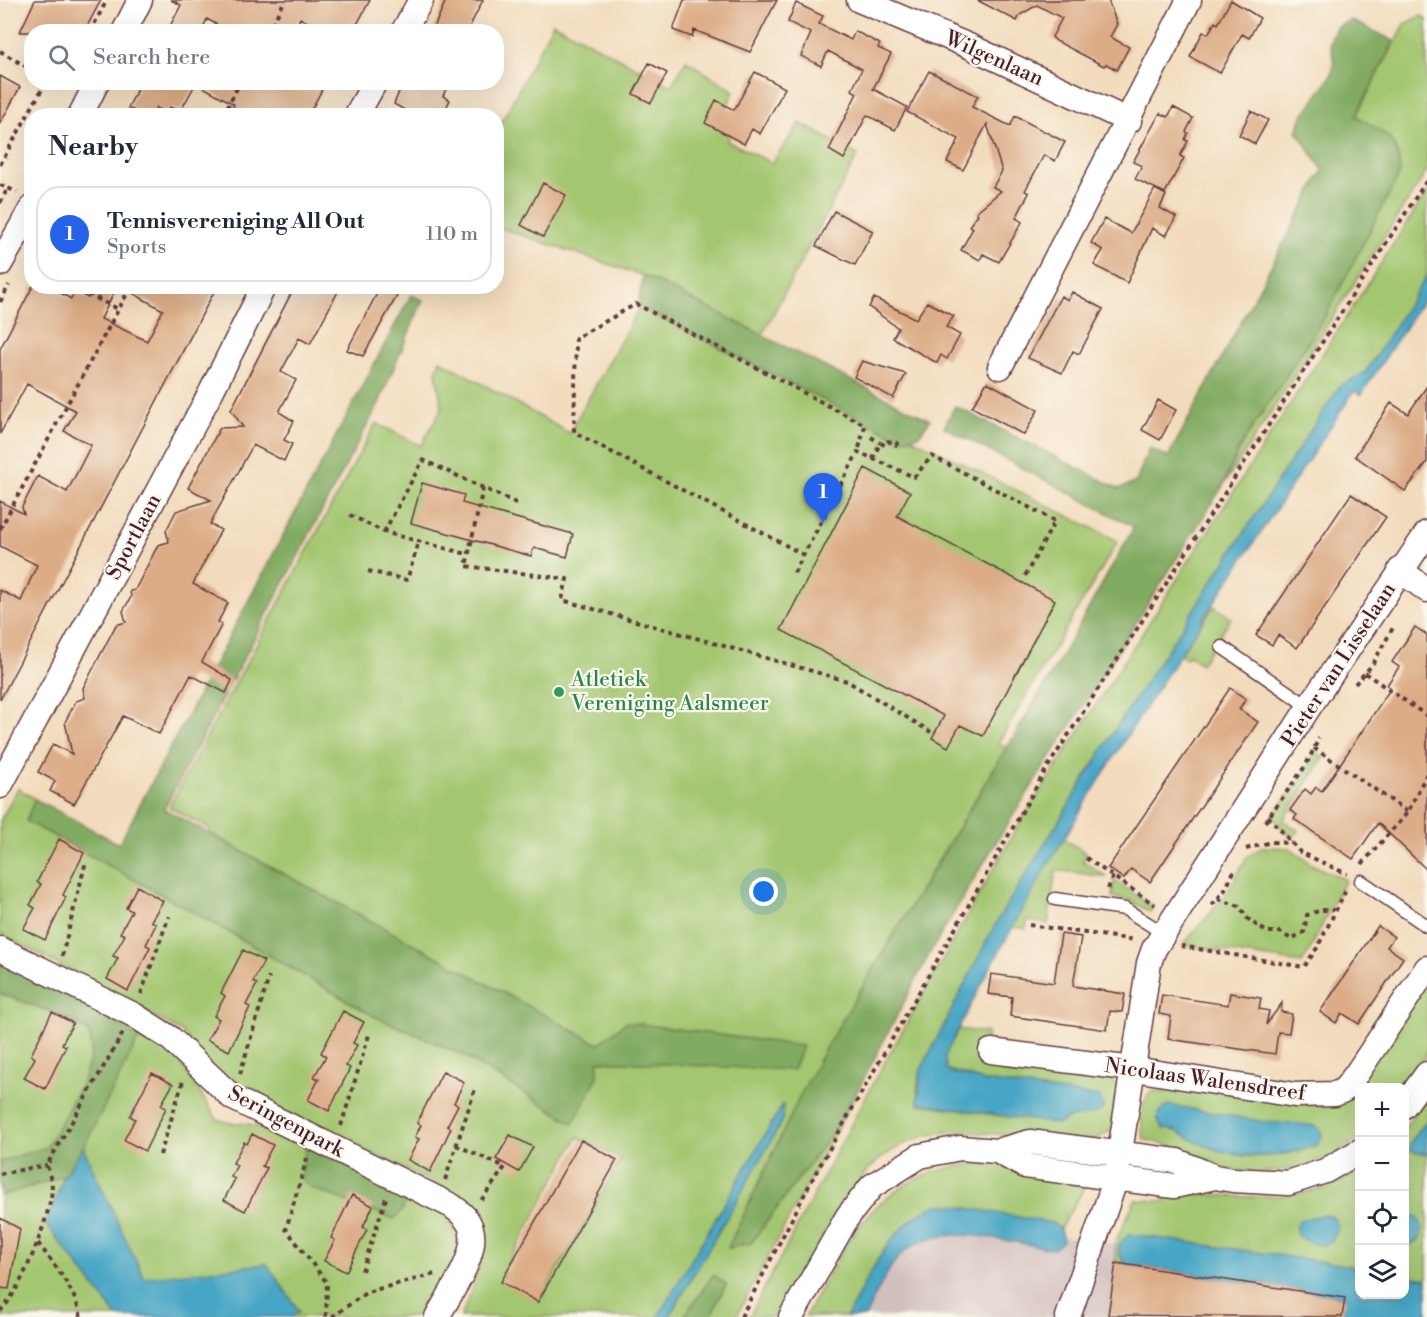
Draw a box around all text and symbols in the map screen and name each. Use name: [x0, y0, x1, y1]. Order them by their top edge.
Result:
search box: [24, 24, 504, 90]
street label: Wilgenlaan: [940, 25, 1048, 92]
icon: search: [45, 41, 78, 74]
text: Search here: [93, 44, 210, 71]
text: Nearby: [48, 131, 138, 163]
text: Tennisvereniging All Out: [107, 208, 364, 235]
text: 1: [65, 222, 74, 247]
text: 110 m: [426, 222, 478, 247]
text: Sports: [107, 235, 166, 260]
pin: 1: [804, 474, 842, 523]
street label: Sportlaan: [101, 489, 168, 584]
street label: Pieter van Lisselaan: [1276, 577, 1402, 752]
place label: Atletiek Vereniging Aalsmeer: [570, 667, 769, 717]
marker: Atletiek Vereniging Aalsmeer: [552, 685, 566, 699]
your location: [749, 877, 778, 906]
street label: Nicolaas Walensdreef: [1103, 1053, 1308, 1107]
street label: Seringenpark: [223, 1081, 349, 1164]
map controls: [1355, 1083, 1409, 1299]
button: +: [1355, 1083, 1409, 1137]
button: −: [1355, 1137, 1409, 1191]
button: locate: [1355, 1191, 1409, 1245]
button: layers: [1355, 1245, 1409, 1299]

